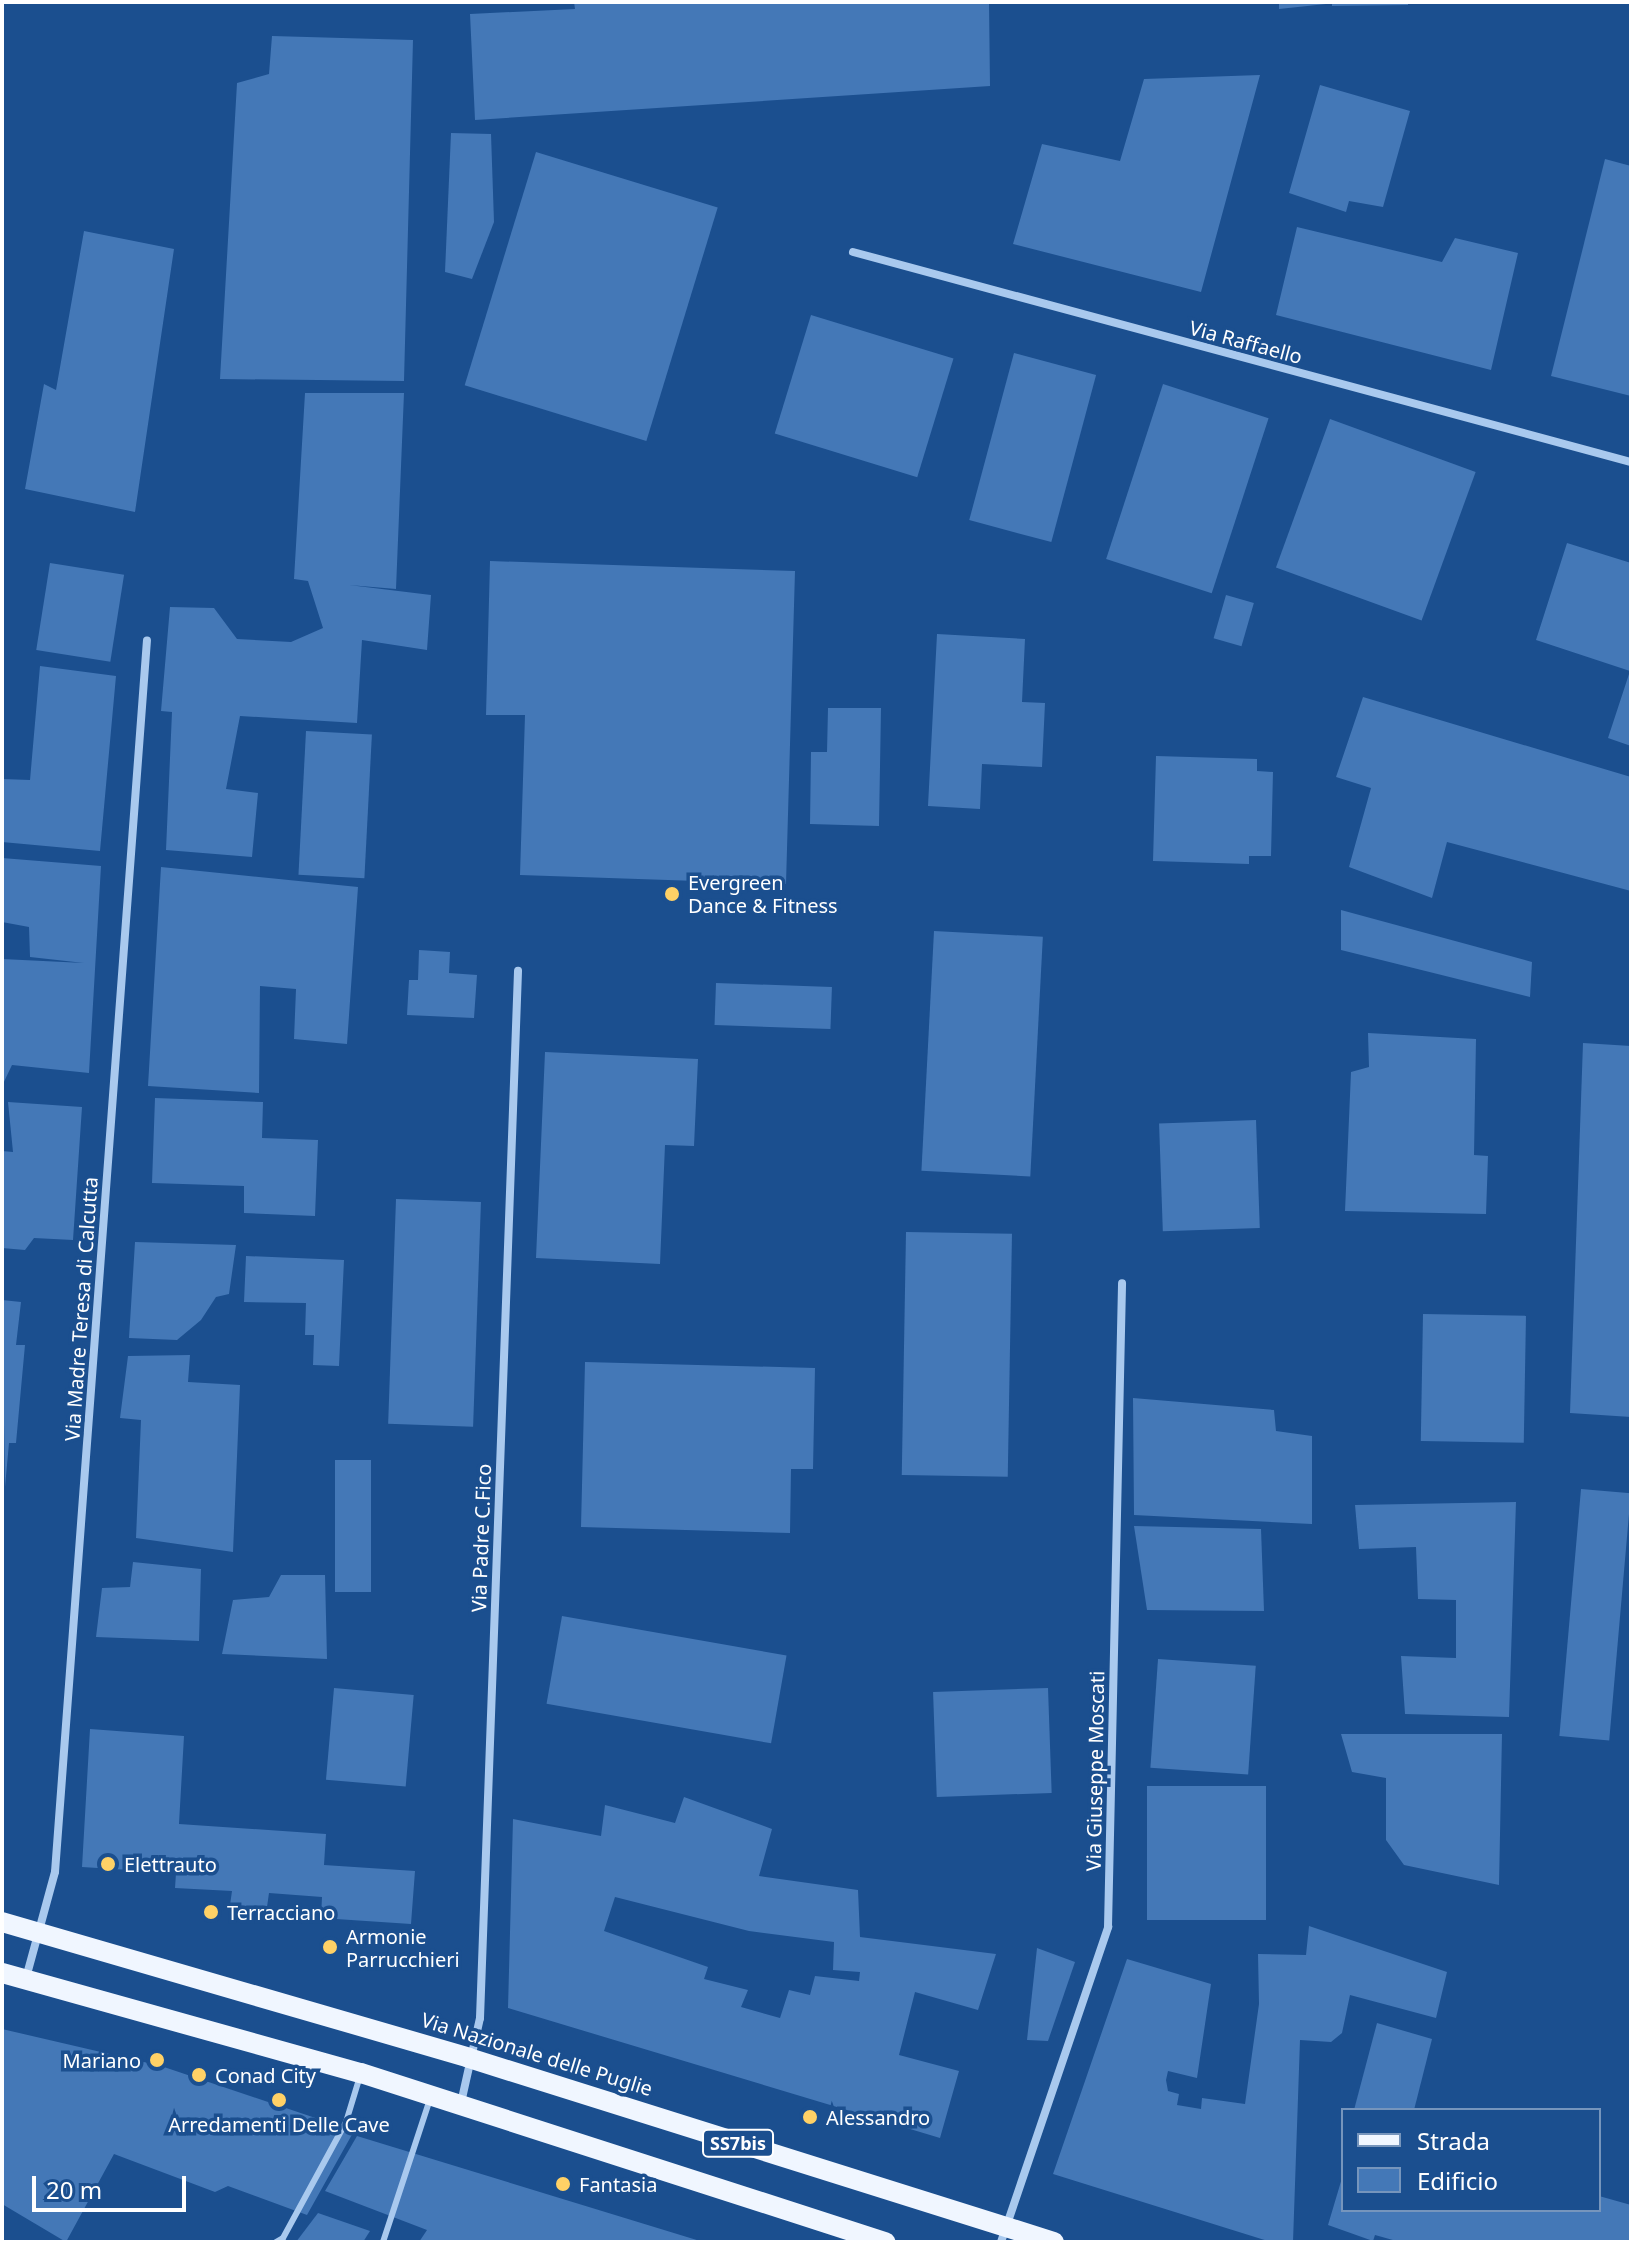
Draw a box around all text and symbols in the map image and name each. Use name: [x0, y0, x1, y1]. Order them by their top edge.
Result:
street label: Via Raffaello: [1187, 315, 1305, 369]
place label: Evergreen Dance & Fitness: [688, 870, 838, 917]
marker: Evergreen Dance & Fitness: [663, 885, 681, 903]
street label: Via Madre Teresa di Calcutta: [60, 1176, 102, 1442]
street label: Via Padre C.Fico: [466, 1463, 496, 1613]
street label: Via Giuseppe Moscati: [1081, 1670, 1109, 1872]
place label: Elettrauto: [124, 1852, 217, 1876]
marker: Elettrauto: [99, 1855, 117, 1873]
place label: Terracciano: [227, 1900, 335, 1924]
marker: Terracciano: [202, 1903, 220, 1921]
place label: Armonie Parrucchieri: [346, 1924, 460, 1971]
marker: Armonie Parrucchieri: [321, 1938, 339, 1956]
street label: Via Nazionale delle Puglie: [418, 2007, 656, 2101]
place label: Mariano: [63, 2048, 141, 2072]
marker: Mariano: [148, 2051, 166, 2069]
place label: Conad City: [215, 2063, 316, 2087]
marker: Conad City: [190, 2066, 208, 2084]
marker: Arredamenti Delle Cave: [270, 2091, 288, 2109]
place label: Alessandro: [826, 2105, 930, 2129]
marker: Alessandro: [801, 2108, 819, 2126]
legend: [1341, 2108, 1601, 2212]
place label: Arredamenti Delle Cave: [168, 2112, 390, 2136]
text: Strada: [1417, 2124, 1490, 2157]
road number: SS7bis: [702, 2129, 774, 2157]
scale bar: [36, 2160, 190, 2210]
text: Edificio: [1417, 2164, 1498, 2197]
place label: Fantasia: [579, 2172, 657, 2196]
text: 20 m: [46, 2173, 102, 2206]
marker: Fantasia: [554, 2175, 572, 2193]

